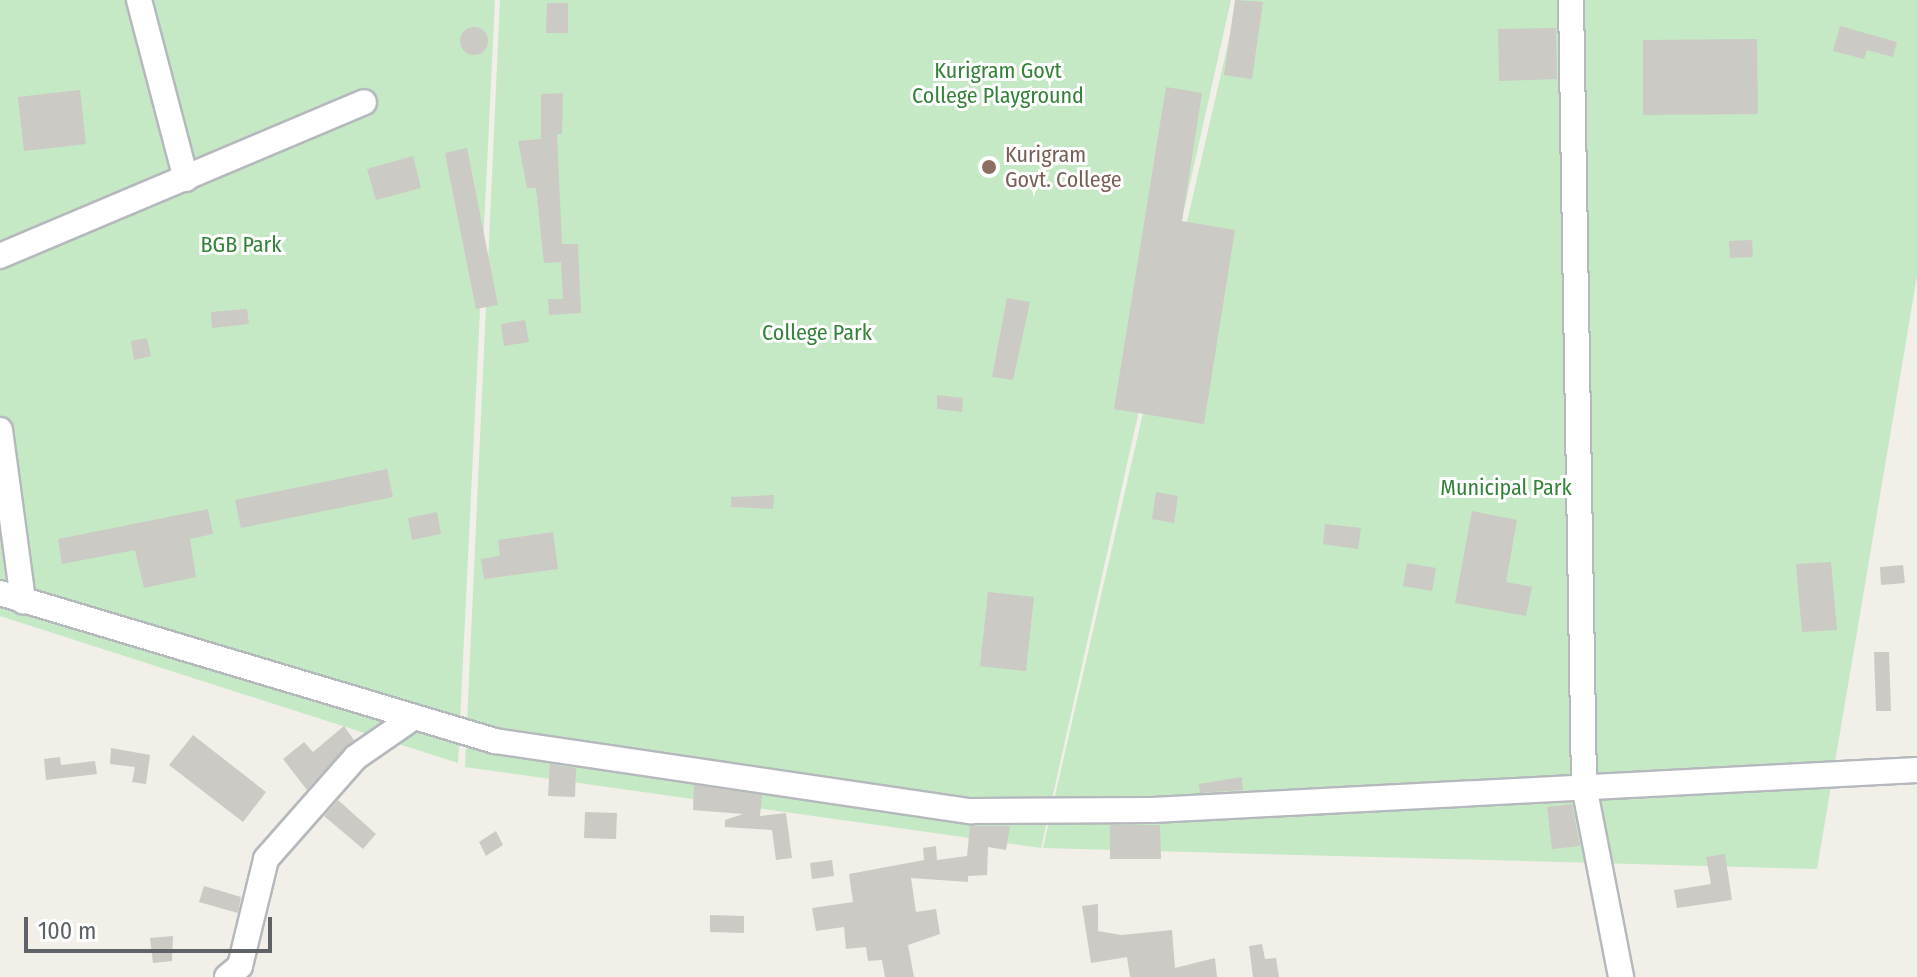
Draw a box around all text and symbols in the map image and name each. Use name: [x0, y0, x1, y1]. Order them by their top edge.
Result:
park label: Kurigram Govt College Playground: [912, 57, 1084, 108]
place label: Kurigram Govt. College: [1005, 141, 1122, 192]
marker: Kurigram Govt. College: [980, 158, 998, 176]
park label: BGB Park: [201, 232, 281, 258]
park label: College Park: [762, 320, 872, 346]
park label: Municipal Park: [1440, 475, 1572, 501]
scale bar: [28, 901, 276, 951]
text: 100 m: [38, 917, 96, 945]

